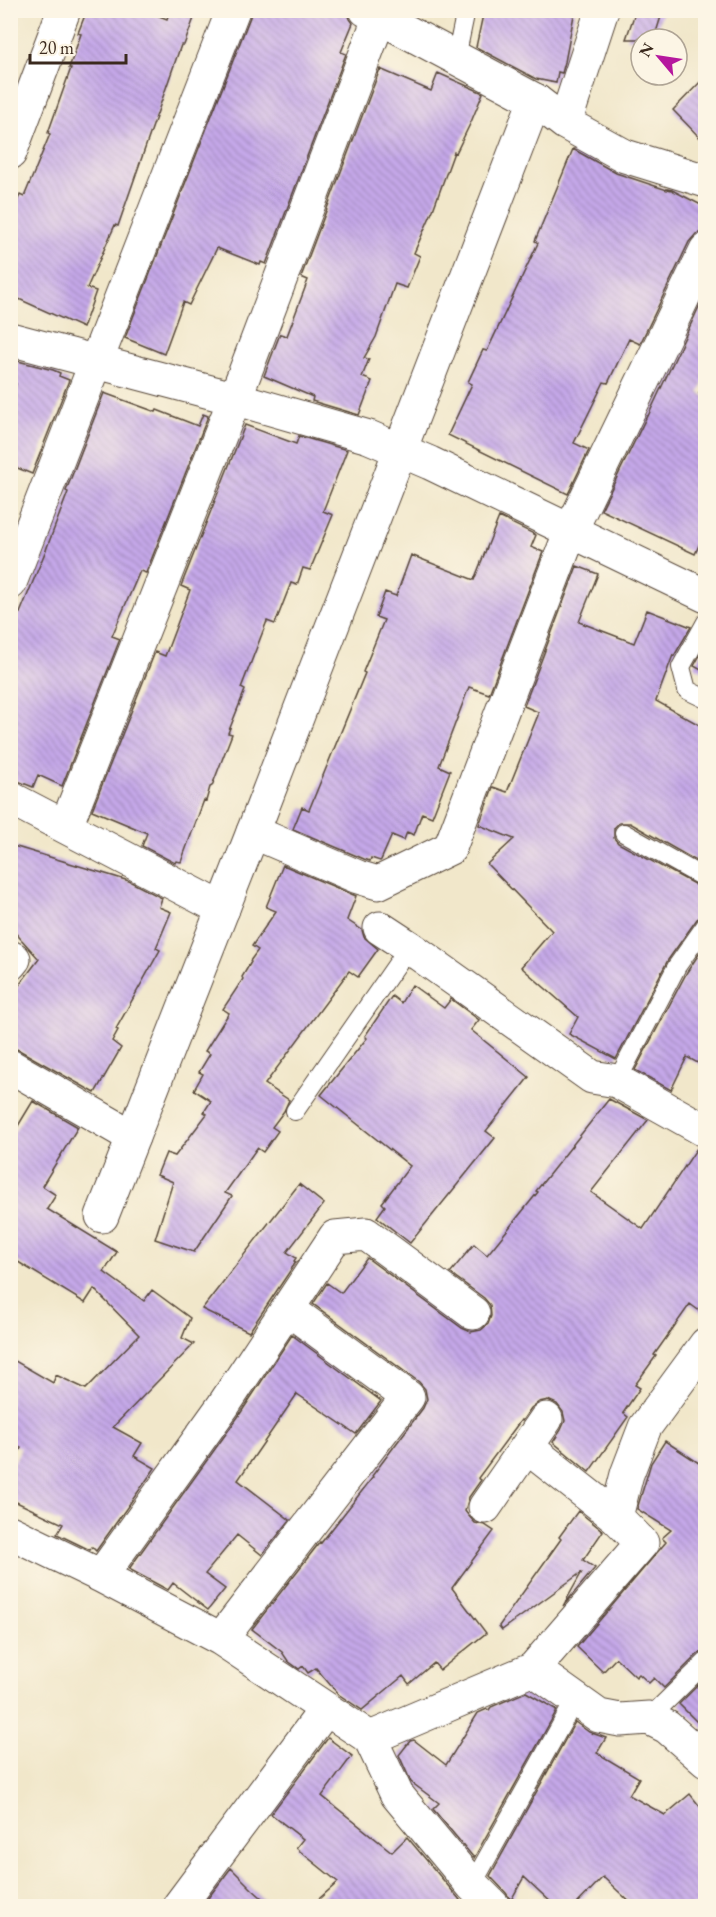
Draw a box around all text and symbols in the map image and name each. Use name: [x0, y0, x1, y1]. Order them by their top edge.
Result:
scale bar: [30, 27, 126, 65]
north arrow: [629, 27, 689, 87]
text: 20 m: [39, 36, 74, 59]
text: N: [634, 39, 659, 61]

